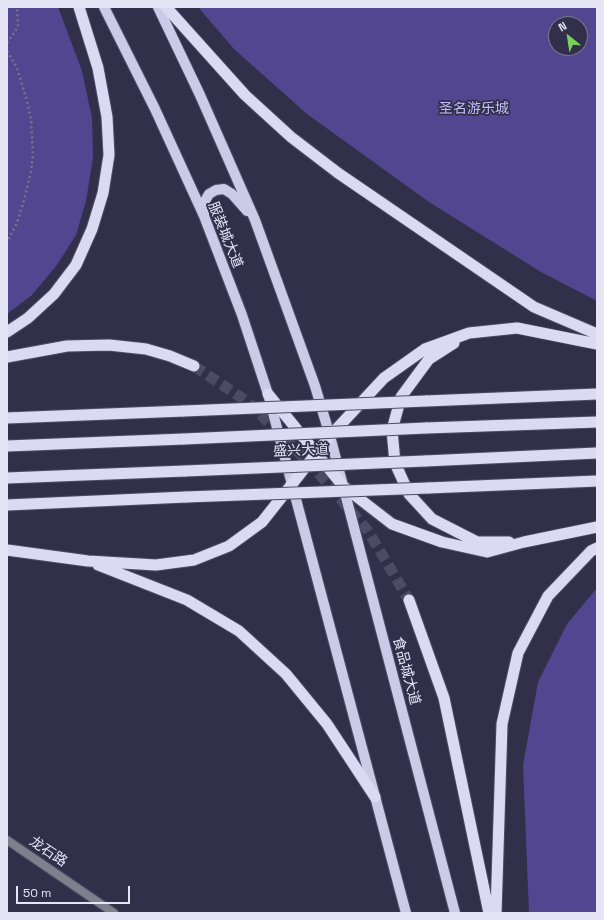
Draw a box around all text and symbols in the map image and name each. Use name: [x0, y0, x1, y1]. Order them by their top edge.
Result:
north arrow: [548, 16, 588, 56]
text: N: [556, 19, 569, 34]
park label: 圣名游乐城: [439, 101, 509, 117]
street label: 服装城大道: [204, 199, 246, 271]
street label: 盛兴大道: [273, 442, 329, 460]
street label: 食品城大道: [389, 635, 423, 707]
street label: 龙石路: [26, 833, 70, 871]
scale bar: [18, 878, 132, 904]
text: 50 m: [23, 885, 51, 901]

